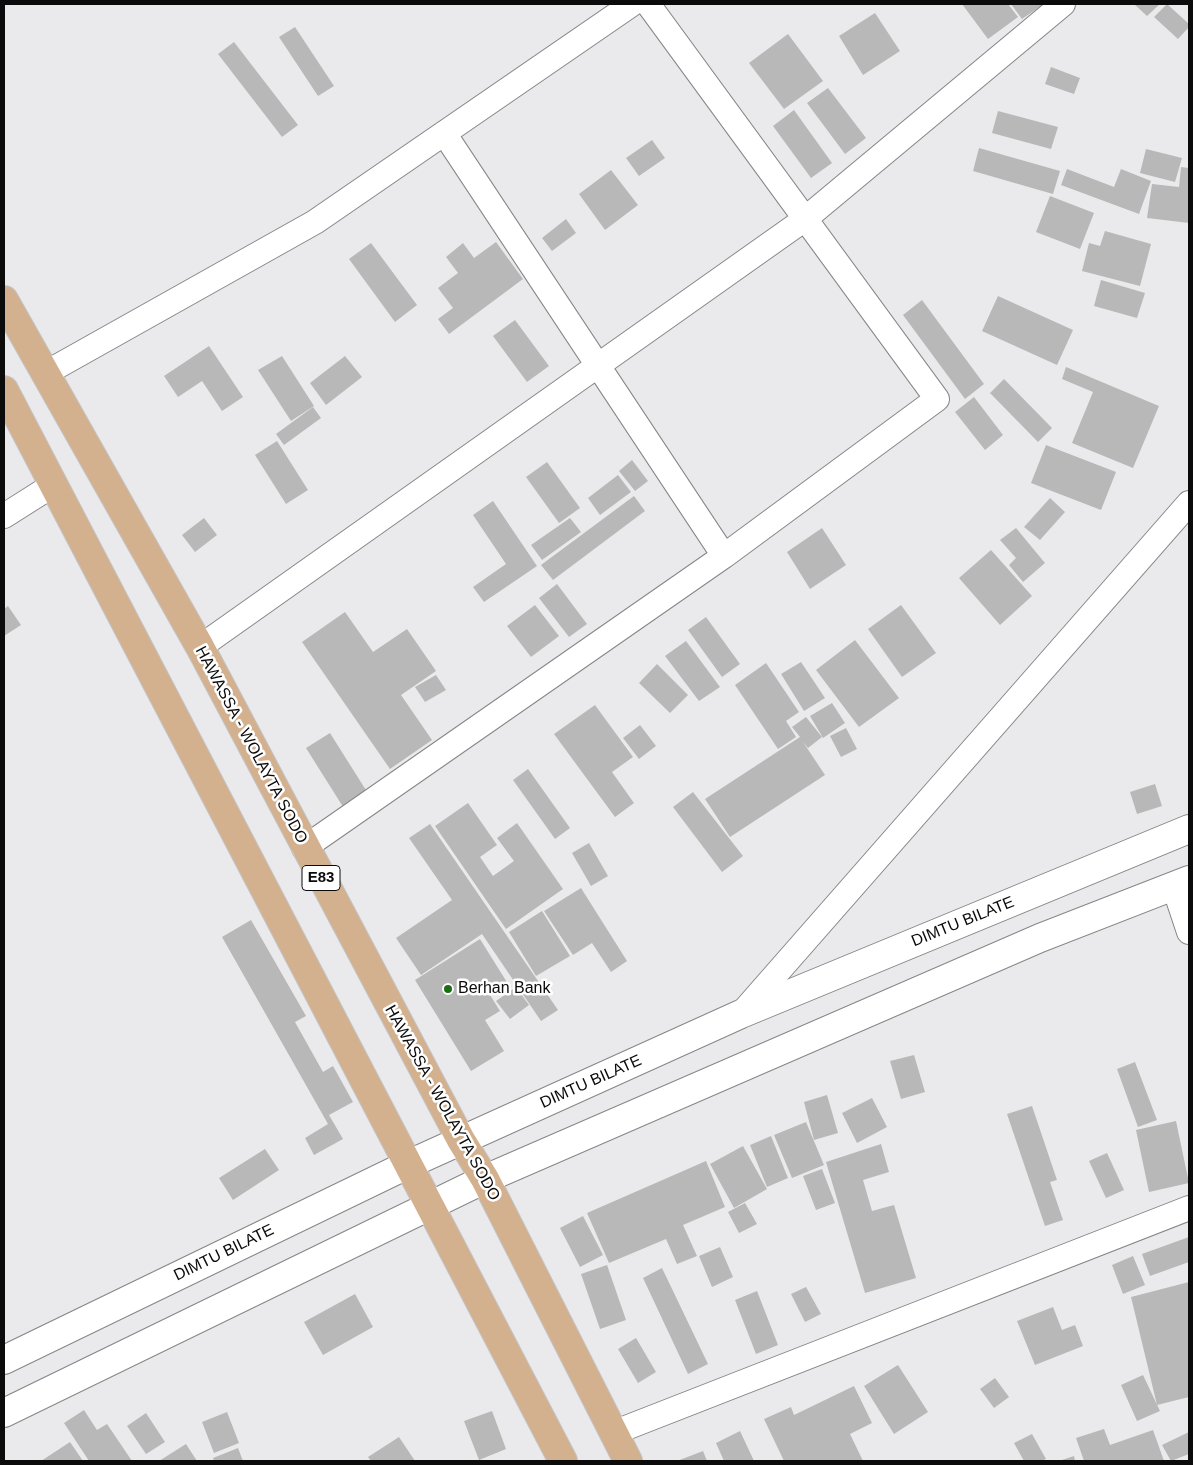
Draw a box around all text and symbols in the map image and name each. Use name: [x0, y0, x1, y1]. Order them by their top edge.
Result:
street label: HAWASSA - WOLAYTA SODO: [191, 643, 311, 847]
road number: E83: [302, 866, 340, 890]
street label: DIMTU BILATE: [909, 893, 1017, 951]
place label: Berhan Bank: [458, 979, 551, 999]
marker: Berhan Bank: [442, 983, 454, 995]
street label: HAWASSA - WOLAYTA SODO: [380, 1002, 504, 1204]
street label: DIMTU BILATE: [537, 1051, 645, 1113]
street label: DIMTU BILATE: [171, 1220, 277, 1286]

